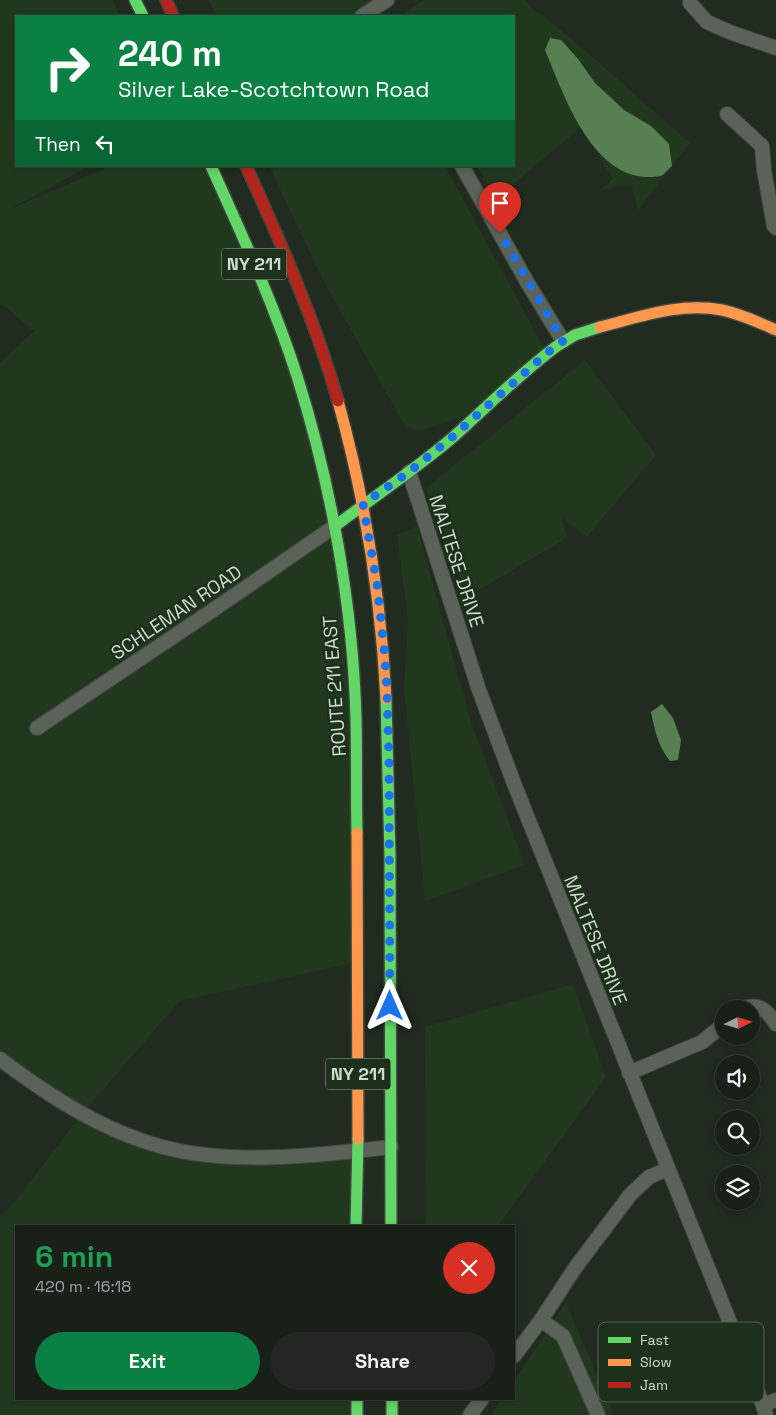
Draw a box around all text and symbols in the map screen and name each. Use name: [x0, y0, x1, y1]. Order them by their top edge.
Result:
text: 240 m: [118, 32, 222, 76]
icon: right: [35, 35, 100, 100]
text: Silver Lake-Scotchtown Road: [118, 75, 429, 103]
icon: left: [91, 130, 119, 158]
text: Then: [35, 132, 81, 157]
pin: [479, 182, 521, 233]
icon: arrive: [486, 189, 514, 217]
road number: NY 211: [222, 248, 286, 280]
street label: MALTESE DRIVE: [423, 492, 490, 631]
street label: SCHLEMAN ROAD: [106, 559, 246, 665]
street label: ROUTE 211 EAST: [317, 615, 352, 757]
street label: MALTESE DRIVE: [558, 872, 633, 1009]
position arrow: [363, 979, 415, 1031]
north arrow: [715, 1000, 760, 1045]
map controls: [715, 1000, 760, 1210]
button: sound: [715, 1055, 760, 1100]
road number: NY 211: [326, 1058, 390, 1090]
button: search: [715, 1110, 760, 1155]
button: layers: [715, 1165, 760, 1210]
text: 6 min: [35, 1237, 113, 1276]
button: close: [443, 1242, 495, 1294]
text: 420 m · 16:18: [35, 1276, 131, 1297]
legend: [598, 1322, 764, 1402]
text: Fast: [640, 1331, 669, 1349]
button: Exit: [35, 1332, 260, 1390]
button: Share: [270, 1332, 495, 1390]
text: Slow: [640, 1353, 672, 1371]
text: Jam: [640, 1376, 668, 1394]

